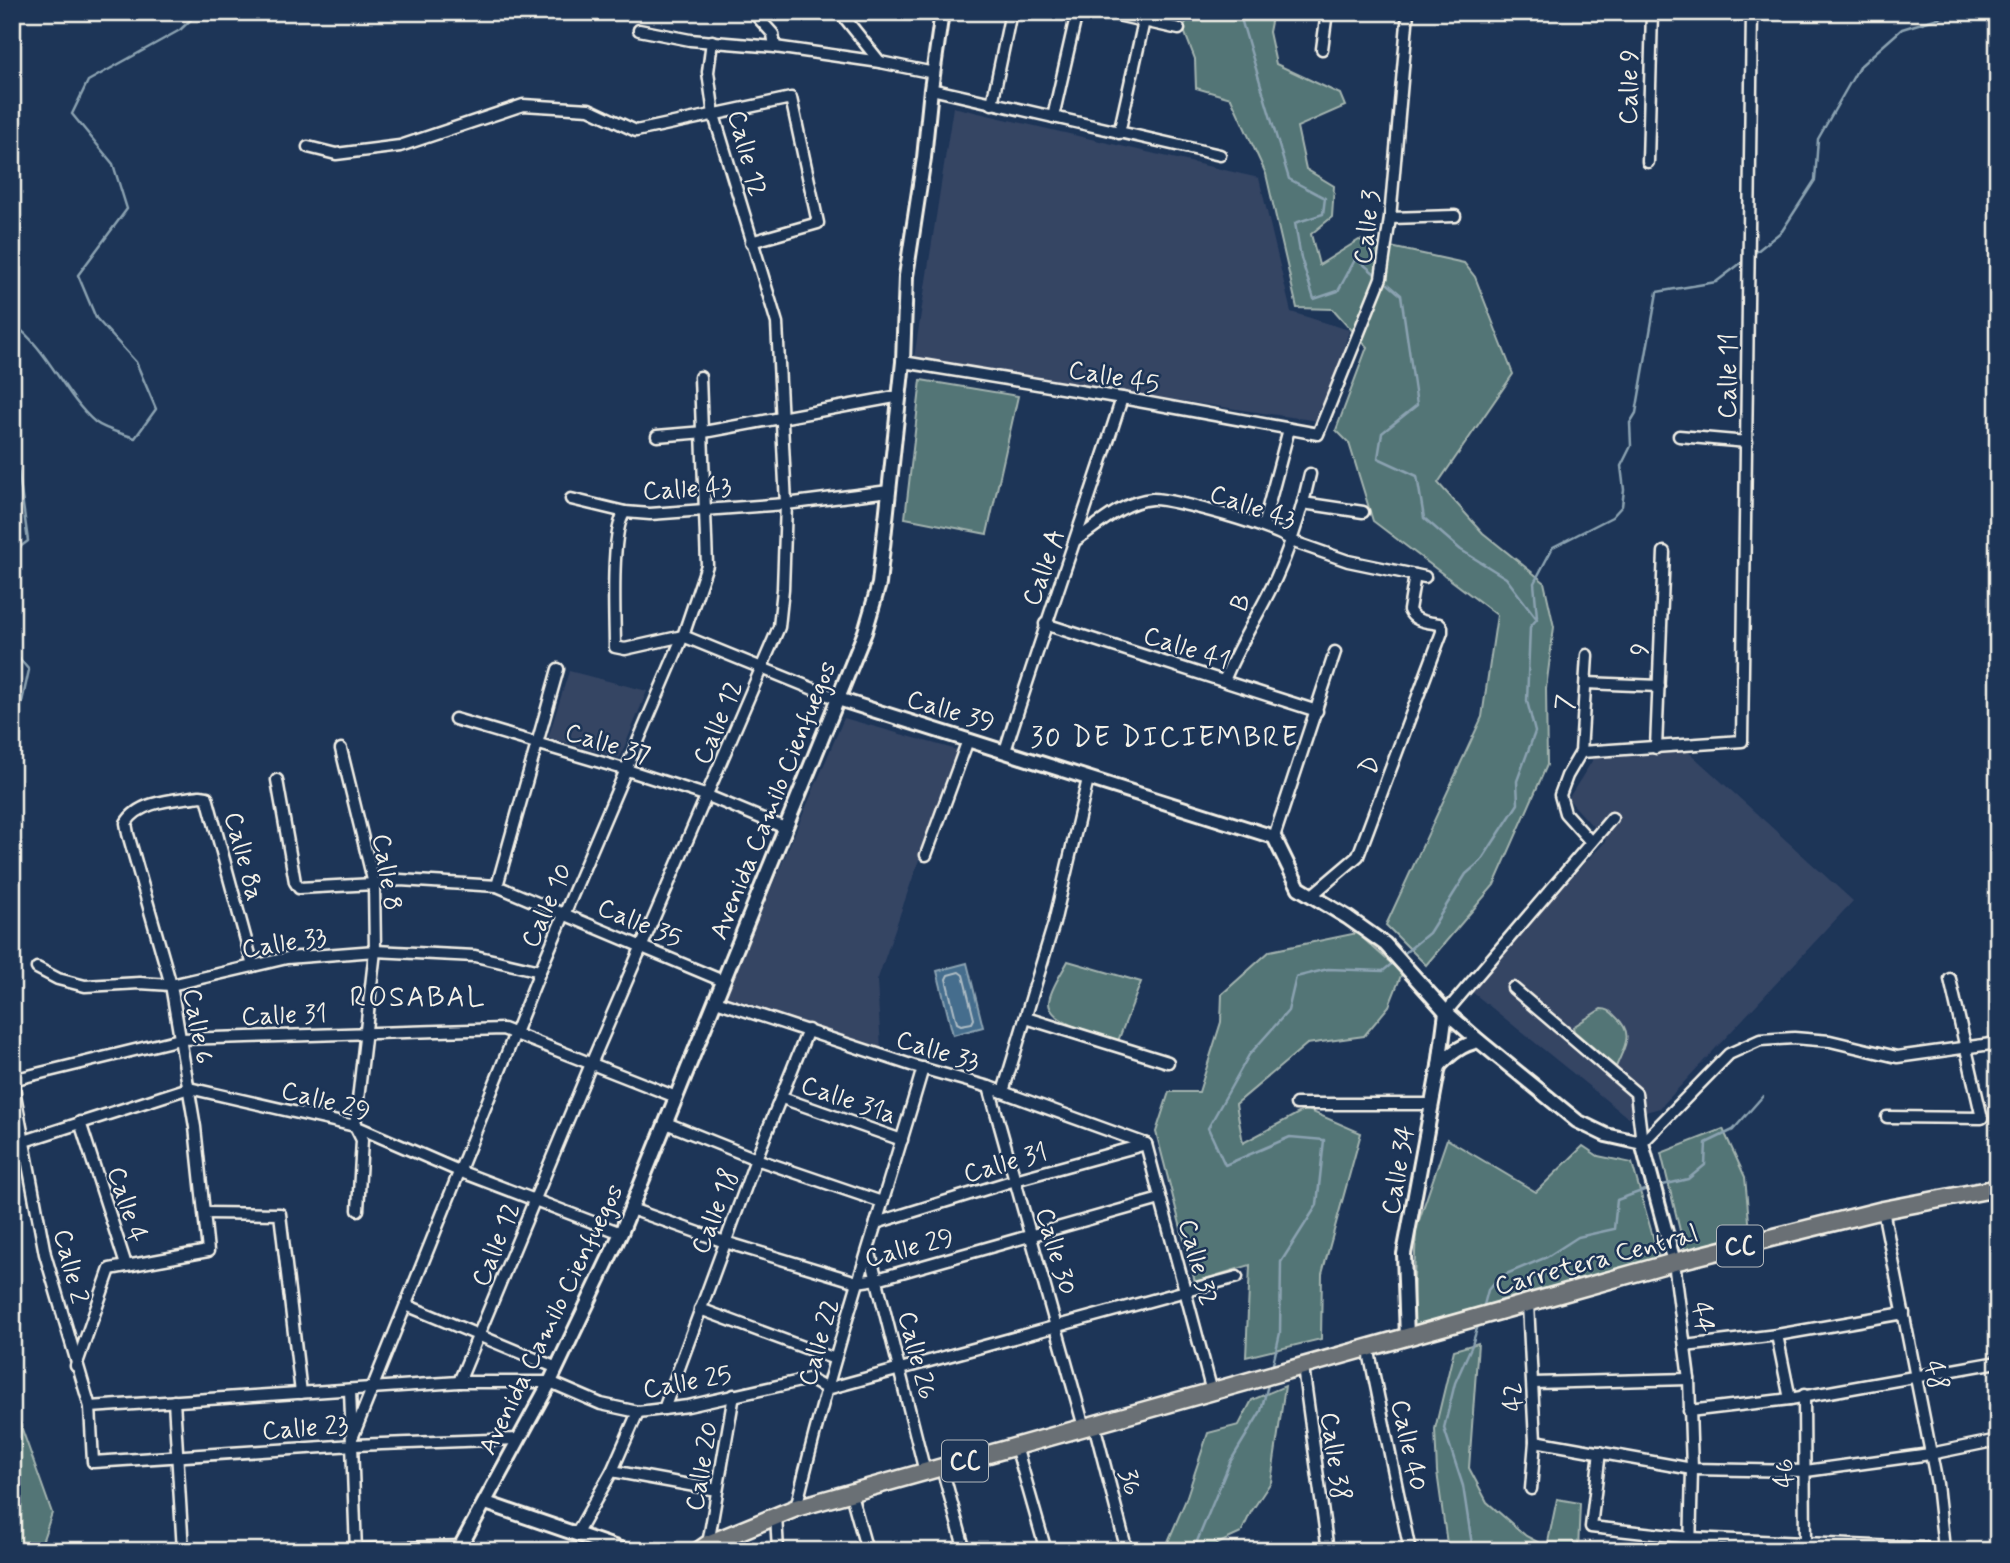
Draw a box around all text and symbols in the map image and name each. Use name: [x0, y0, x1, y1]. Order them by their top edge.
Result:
street label: Calle 9: [1612, 49, 1648, 125]
street label: Calle 12: [718, 106, 774, 201]
street label: Calle 3: [1347, 188, 1389, 266]
street label: Calle 11: [1711, 333, 1747, 419]
street label: Calle 45: [1065, 353, 1162, 403]
street label: Calle 43: [642, 471, 732, 509]
street label: Calle 43: [1205, 477, 1300, 538]
street label: Calle A: [1015, 524, 1075, 611]
street label: B: [1223, 588, 1261, 618]
street label: Calle 41: [1139, 619, 1234, 679]
street label: 9: [1624, 642, 1658, 656]
street label: Avenida Camilo Cienfuegos: [702, 656, 845, 945]
street label: Calle 12: [686, 676, 752, 770]
street label: Calle 39: [902, 682, 999, 741]
street label: 7: [1548, 693, 1584, 712]
street label: Calle 37: [560, 716, 654, 774]
district label: 30 DE DICIEMBRE: [1030, 720, 1300, 757]
street label: D: [1352, 751, 1390, 780]
street label: Calle 8a: [215, 808, 271, 905]
street label: Calle 8: [363, 831, 409, 913]
street label: Calle 10: [514, 858, 582, 954]
street label: Calle 35: [592, 891, 687, 957]
street label: Calle 33: [239, 920, 329, 967]
district label: ROSABAL: [350, 980, 486, 1017]
street label: Calle 6: [174, 986, 220, 1067]
street label: Calle 31: [241, 998, 328, 1034]
street label: Calle 33: [891, 1023, 983, 1081]
street label: Calle 31a: [796, 1069, 901, 1133]
street label: Calle 29: [277, 1074, 374, 1130]
street label: Calle 34: [1374, 1123, 1424, 1218]
street label: Calle 31: [960, 1136, 1052, 1192]
street label: Calle 4: [98, 1162, 154, 1247]
street label: Calle 18: [684, 1164, 748, 1259]
street label: Avenida Camilo Cienfuegos: [471, 1179, 632, 1461]
street label: Calle 12: [465, 1197, 529, 1292]
street label: Calle 30: [1026, 1204, 1084, 1299]
street label: Calle 32: [1169, 1215, 1225, 1310]
street label: Carretera Central: [1491, 1217, 1702, 1304]
street label: Calle 29: [861, 1221, 958, 1276]
street label: Calle 2: [44, 1226, 96, 1308]
road number: CC: [1717, 1226, 1763, 1266]
street label: Calle 22: [791, 1295, 849, 1390]
street label: 44: [1683, 1300, 1721, 1335]
street label: Calle 26: [889, 1308, 943, 1403]
street label: Calle 25: [640, 1358, 734, 1407]
street label: 48: [1916, 1358, 1955, 1393]
street label: 42: [1496, 1382, 1532, 1412]
street label: Calle 40: [1382, 1396, 1434, 1494]
street label: Calle 23: [261, 1409, 350, 1449]
street label: Calle 38: [1311, 1410, 1357, 1503]
street label: Calle 20: [678, 1419, 728, 1514]
road number: CC: [942, 1441, 988, 1482]
street label: 46: [1769, 1458, 1803, 1488]
street label: 36: [1109, 1465, 1149, 1500]

